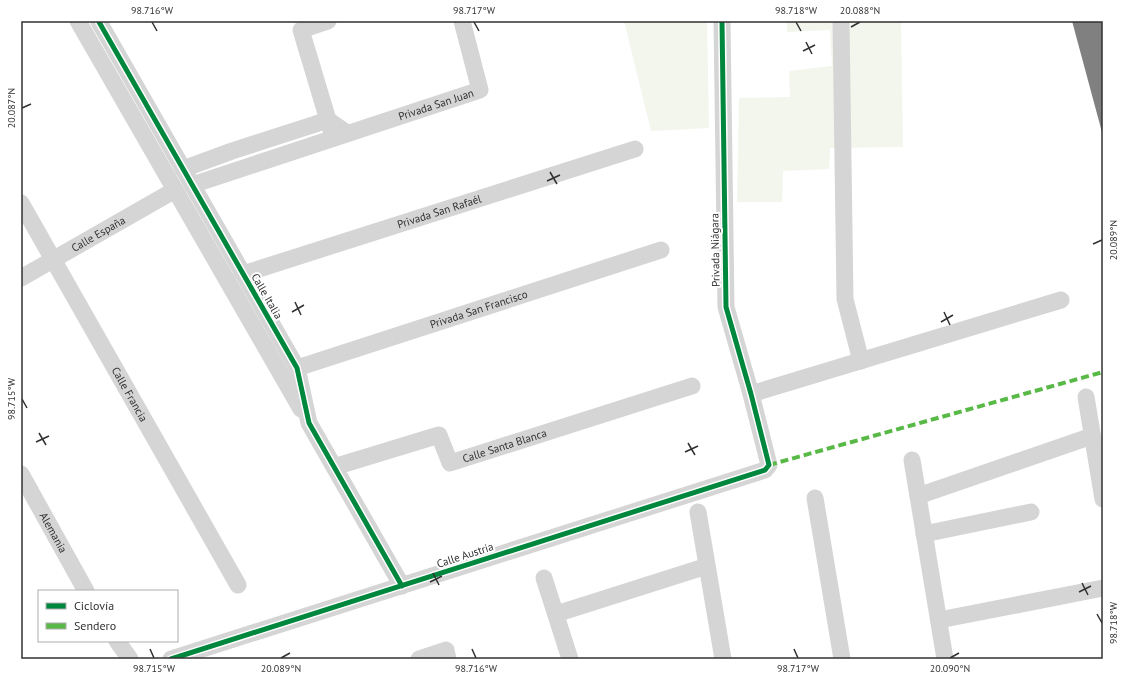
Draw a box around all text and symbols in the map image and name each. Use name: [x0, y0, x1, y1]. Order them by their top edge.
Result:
text: 98.716°W: [131, 4, 174, 17]
text: 98.717°W: [453, 4, 496, 17]
text: 98.718°W: [775, 4, 818, 17]
text: 20.088°N: [840, 4, 880, 17]
street label: Privada San Juan: [397, 86, 476, 123]
text: 20.087°N: [5, 88, 18, 128]
street label: Privada San Rafaél: [395, 191, 484, 231]
street label: Calle España: [69, 213, 128, 255]
street label: Privada Niágara: [707, 213, 723, 287]
text: 20.089°N: [1107, 220, 1120, 260]
street label: Calle Italia: [248, 271, 286, 321]
street label: Privada San Francisco: [428, 287, 529, 331]
street label: Calle Francia: [109, 364, 151, 424]
text: 98.715°W: [5, 377, 18, 420]
street label: Calle Santa Blanca: [461, 426, 548, 466]
street label: Alemania: [37, 510, 70, 555]
street label: Calle Austria: [435, 539, 495, 571]
legend: [38, 590, 178, 642]
text: Ciclovía: [74, 598, 114, 613]
text: 98.718°W: [1107, 601, 1120, 644]
text: Sendero: [74, 618, 116, 633]
text: 98.715°W: [133, 662, 176, 675]
text: 20.089°N: [261, 662, 301, 675]
text: 98.716°W: [455, 662, 498, 675]
text: 98.717°W: [777, 662, 820, 675]
text: 20.090°N: [930, 662, 970, 675]

